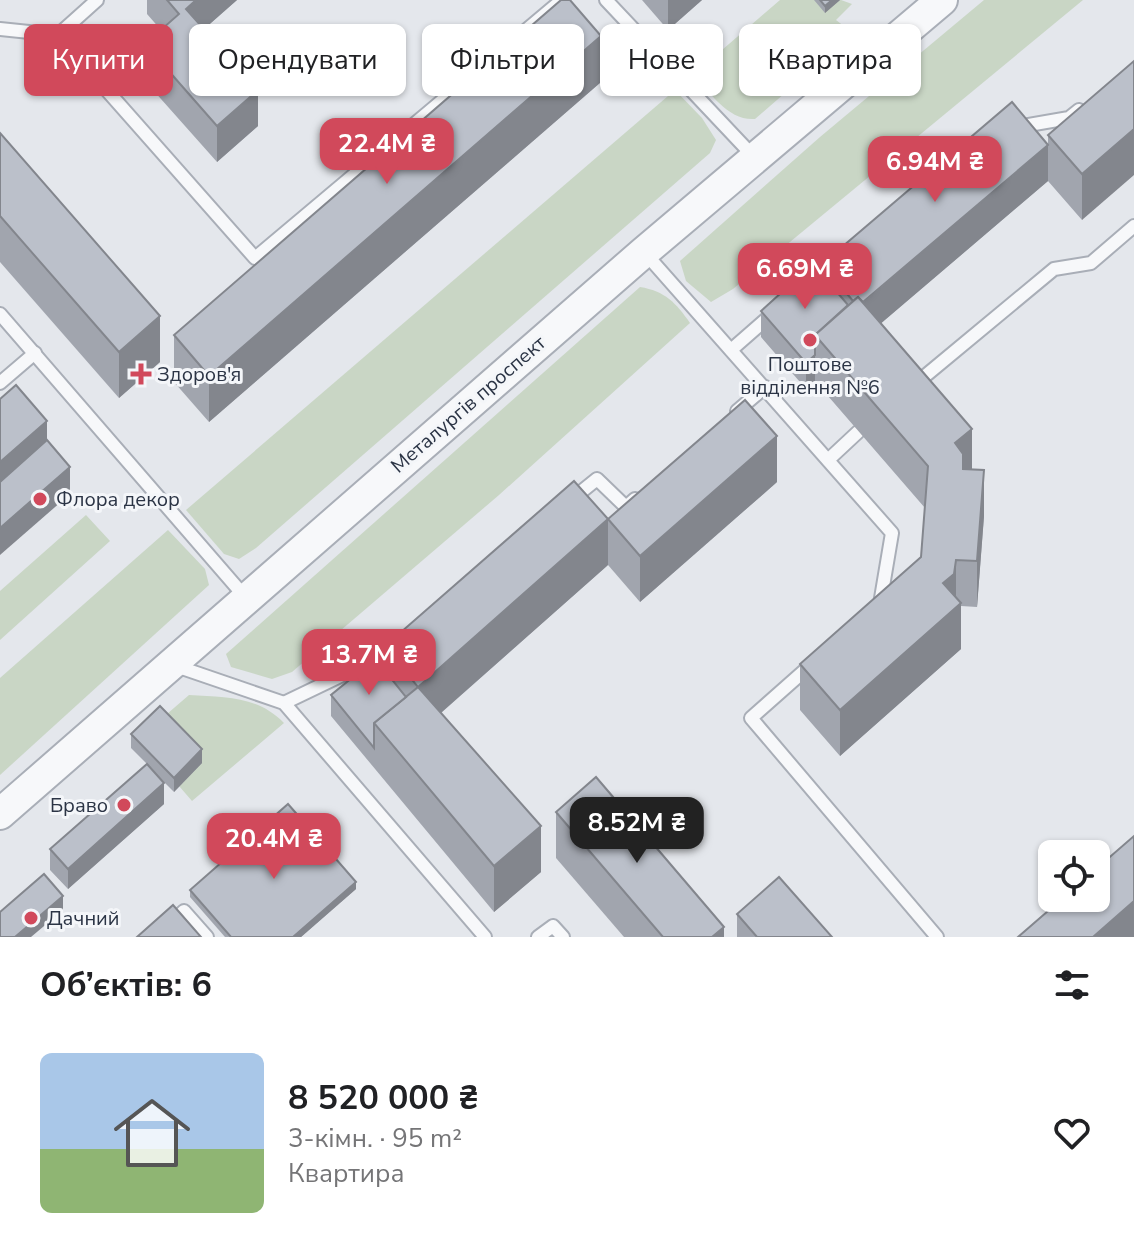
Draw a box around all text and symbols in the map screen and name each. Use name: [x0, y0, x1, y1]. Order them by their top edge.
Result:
chip: Купити: [24, 24, 173, 96]
chip: Орендувати: [189, 24, 406, 96]
chip: Фільтри: [422, 24, 584, 96]
chip: Нове: [600, 24, 723, 96]
chip: Квартира: [739, 24, 921, 96]
pin: 22.4M ₴: [313, 118, 461, 186]
text: 22.4M ₴: [338, 126, 436, 161]
pin: 6.94M ₴: [861, 136, 1009, 204]
text: 6.94M ₴: [886, 144, 984, 179]
pin: 6.69M ₴: [731, 243, 879, 311]
text: 6.69M ₴: [756, 251, 854, 286]
street label: Металургів проспект: [385, 329, 552, 479]
marker: Поштове відділення №6: [801, 331, 819, 349]
place label: Поштове відділення №6: [740, 351, 880, 401]
place label: Здоров'я: [157, 361, 241, 388]
marker: Здоров'я: [132, 365, 150, 383]
place label: Флора декор: [56, 486, 180, 513]
marker: Флора декор: [31, 490, 49, 508]
pin: 13.7M ₴: [295, 629, 443, 697]
text: 13.7M ₴: [320, 637, 418, 672]
place label: Браво: [50, 792, 108, 819]
marker: Браво: [115, 796, 133, 814]
pin: 8.52M ₴: [563, 797, 711, 865]
text: 8.52M ₴: [588, 805, 686, 840]
pin: 20.4M ₴: [200, 813, 348, 881]
text: 20.4M ₴: [225, 821, 323, 856]
map controls: [1038, 840, 1110, 912]
button: locate: [1038, 840, 1110, 912]
place label: Дачний: [47, 905, 119, 932]
marker: Дачний: [22, 909, 40, 927]
text: Об’єктів: 6: [40, 962, 212, 1008]
icon: filters: [1050, 963, 1094, 1007]
text: 8 520 000 ₴: [288, 1075, 479, 1121]
icon: home: [104, 1085, 200, 1181]
icon: heart: [1050, 1111, 1094, 1155]
text: 3-кімн. · 95 m²: [288, 1121, 462, 1156]
text: Квартира: [288, 1156, 404, 1191]

